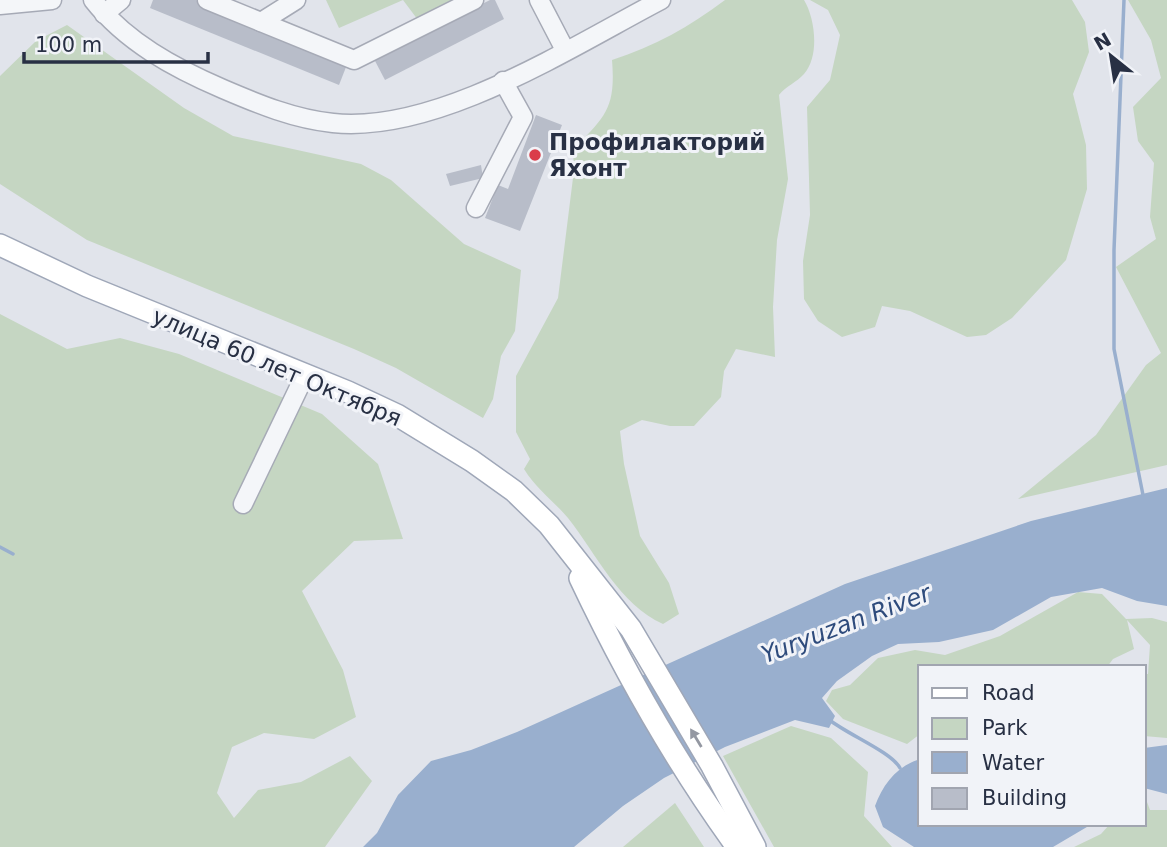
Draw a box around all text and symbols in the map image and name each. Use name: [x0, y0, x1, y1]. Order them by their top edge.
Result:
scale bar: [24, 21, 208, 65]
north arrow: [1076, 21, 1146, 91]
text: N: [1090, 28, 1115, 55]
text: 100 m: [35, 33, 102, 57]
place label: Профилакторий Яхонт: [549, 129, 765, 181]
marker: Профилакторий Яхонт: [527, 147, 543, 163]
street label: улица 60 лет Октября: [148, 303, 406, 431]
water label: Yuryuzan River: [757, 578, 937, 669]
legend: [918, 665, 1146, 826]
text: Road: [982, 681, 1035, 705]
text: Park: [982, 716, 1028, 740]
one-way arrow: [690, 728, 702, 748]
text: Water: [982, 751, 1044, 775]
text: Building: [982, 786, 1067, 810]

